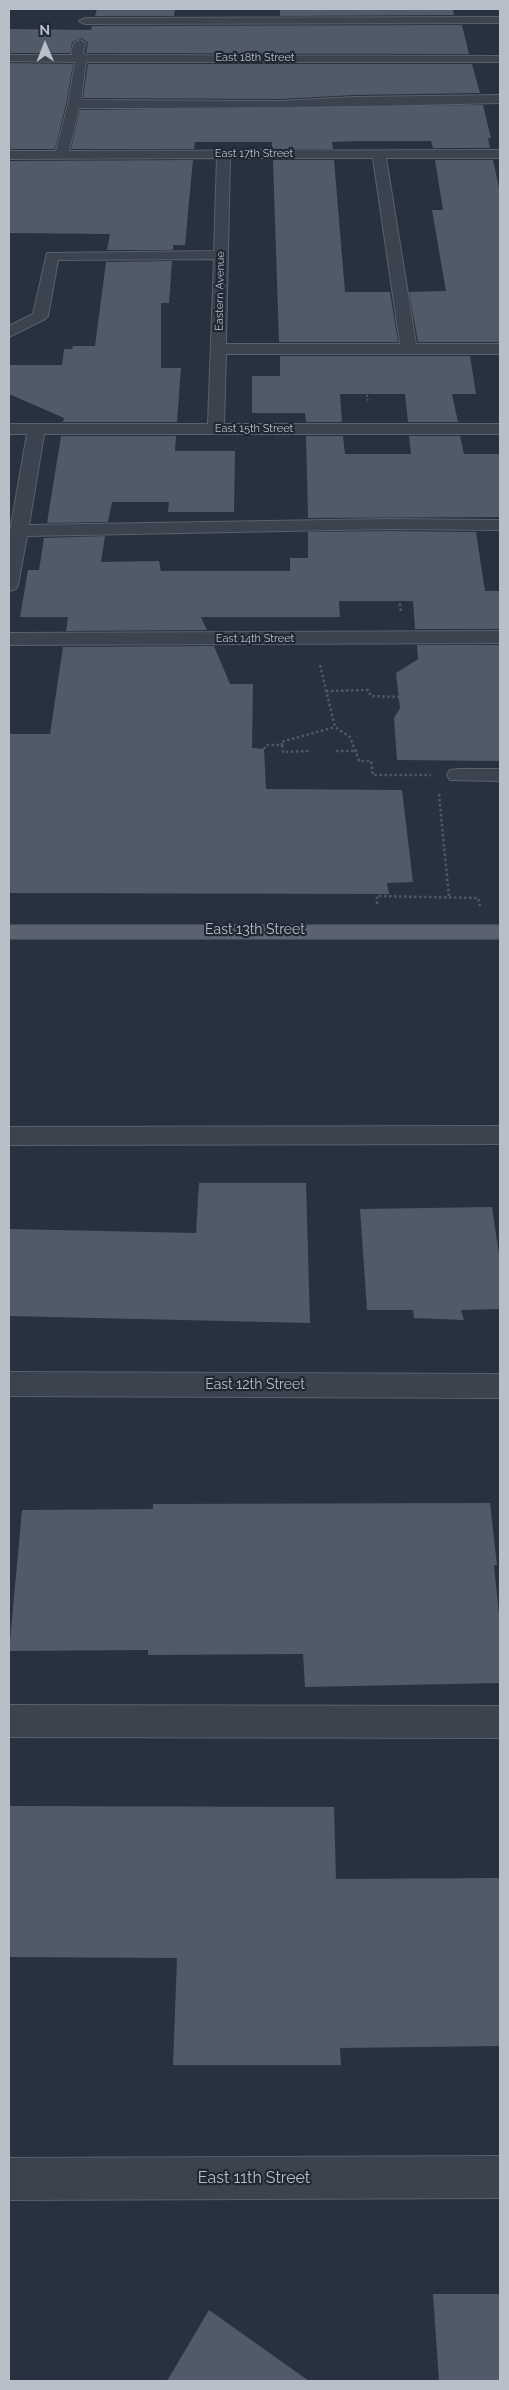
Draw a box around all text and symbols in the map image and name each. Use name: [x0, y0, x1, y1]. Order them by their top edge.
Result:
north arrow: [20, 20, 70, 70]
text: N: [39, 22, 50, 38]
street label: East 18th Street: [215, 51, 295, 65]
street label: East 17th Street: [215, 147, 293, 161]
street label: Eastern Avenue: [213, 251, 227, 331]
street label: East 15th Street: [215, 422, 293, 436]
street label: East 14th Street: [216, 632, 294, 646]
street label: East 13th Street: [205, 922, 305, 938]
street label: East 12th Street: [205, 1377, 305, 1393]
street label: East 11th Street: [198, 2168, 310, 2188]

